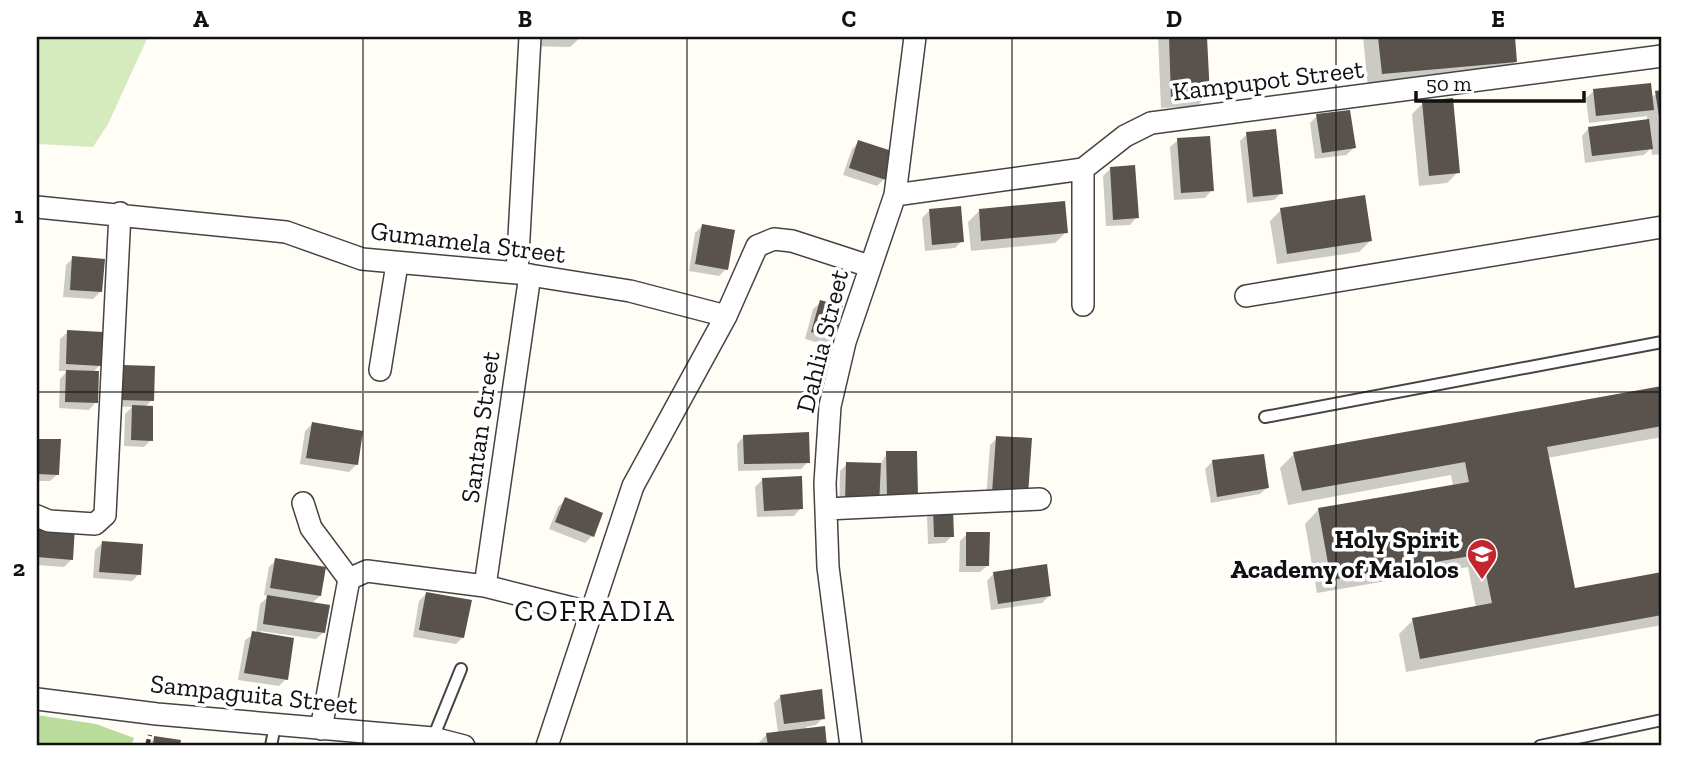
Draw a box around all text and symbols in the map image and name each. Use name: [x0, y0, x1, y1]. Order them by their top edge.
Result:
text: A: [193, 5, 209, 33]
text: B: [518, 5, 532, 33]
text: C: [842, 5, 856, 33]
text: D: [1166, 5, 1182, 33]
text: E: [1491, 5, 1505, 33]
street label: Kampupot Street: [1171, 52, 1366, 108]
scale bar: [1416, 60, 1584, 104]
text: 50 m: [1426, 71, 1472, 96]
text: 1: [14, 201, 24, 229]
street label: Gumamela Street: [369, 214, 568, 270]
street label: Dahlia Street: [789, 266, 855, 416]
street label: Santan Street: [454, 349, 507, 505]
place label: Holy Spirit Academy of Malolos: [1230, 523, 1460, 585]
school or university icon: Holy Spirit Academy of Malolos: [1465, 537, 1499, 581]
text: 2: [13, 554, 25, 582]
district label: COFRADIA: [514, 593, 676, 629]
street label: Sampaguita Street: [149, 667, 360, 721]

